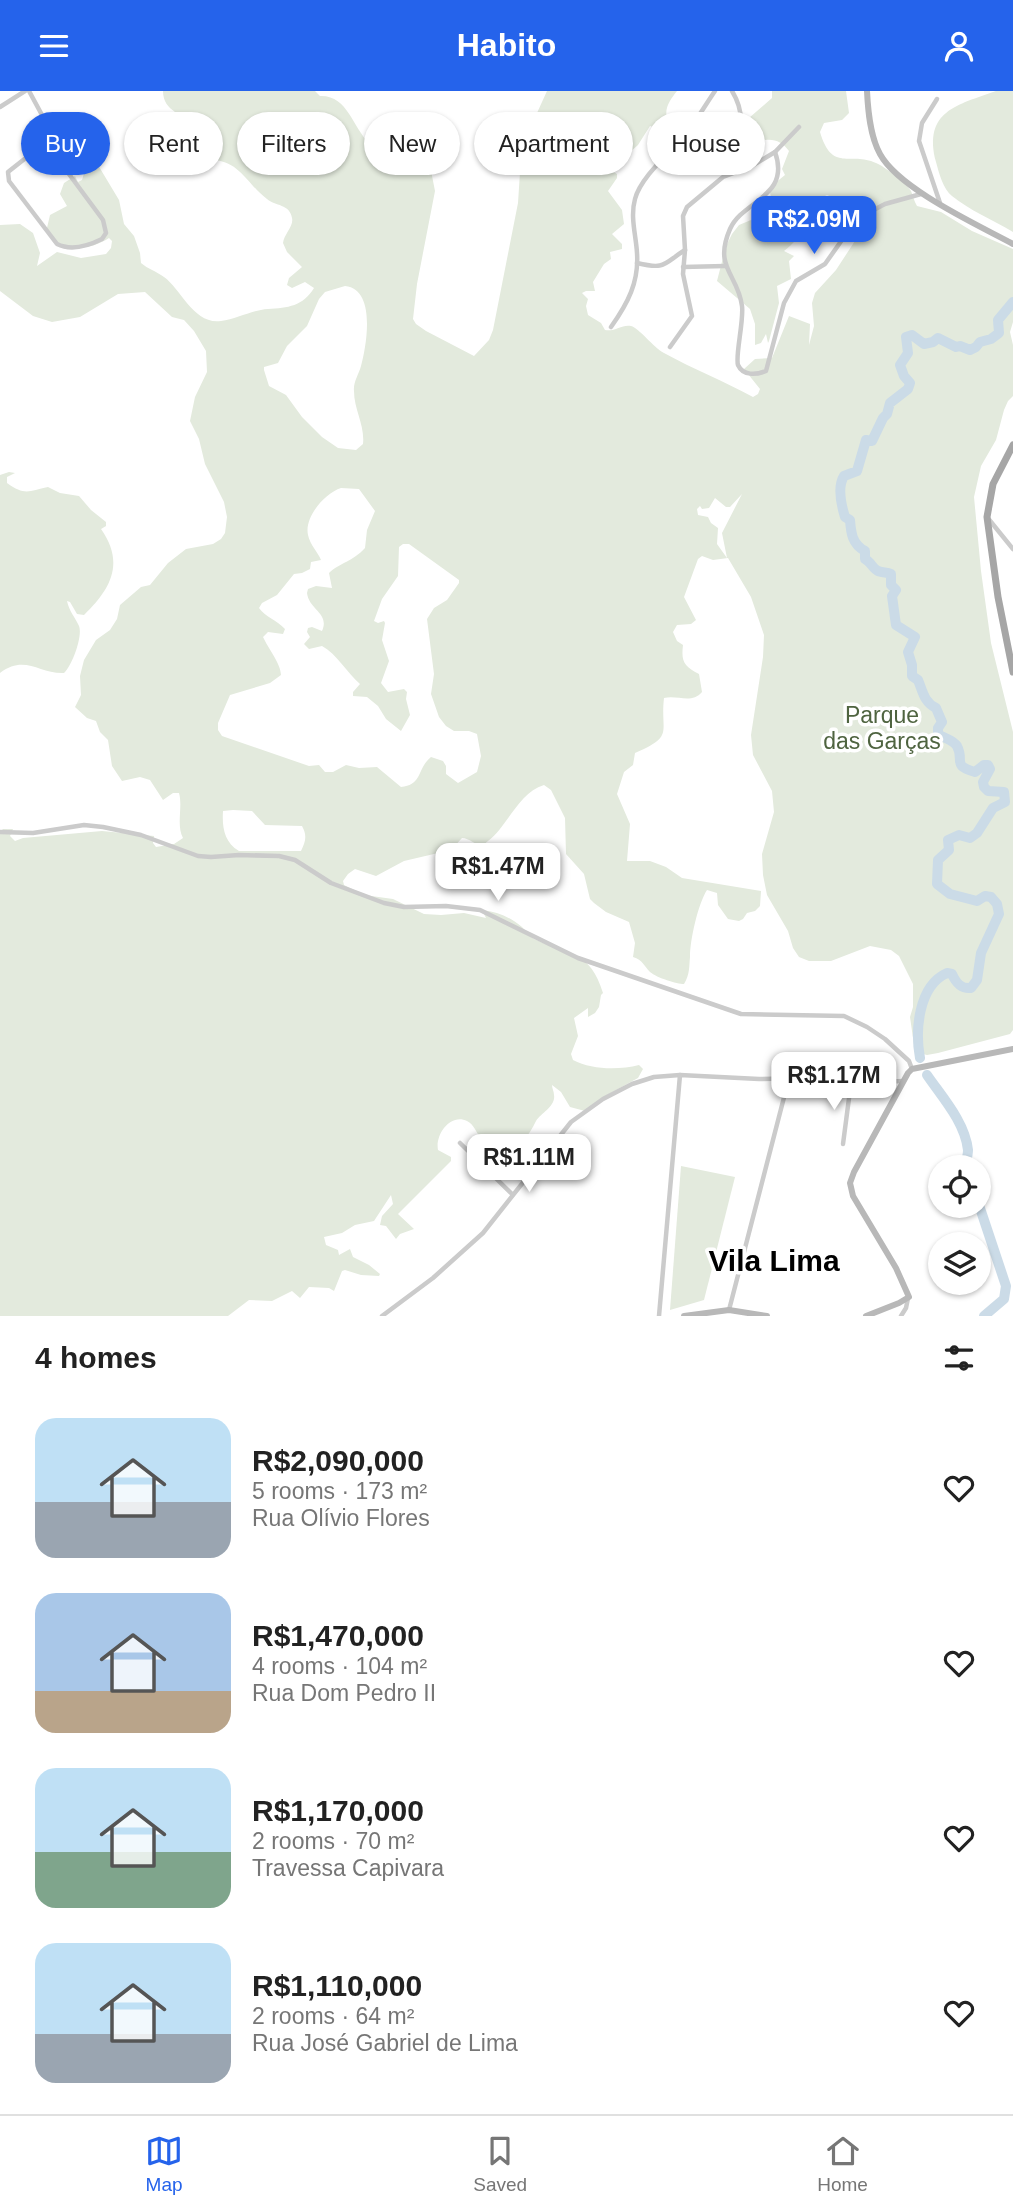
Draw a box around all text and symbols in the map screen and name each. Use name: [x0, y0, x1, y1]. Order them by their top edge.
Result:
icon: menu: [35, 27, 73, 65]
text: Habito: [457, 27, 556, 63]
icon: person: [940, 27, 978, 65]
chip: Buy: [21, 112, 110, 175]
chip: Rent: [124, 112, 223, 175]
chip: Filters: [237, 112, 350, 175]
chip: New: [364, 112, 460, 175]
chip: Apartment: [474, 112, 633, 175]
chip: House: [647, 112, 765, 175]
pin: R$2.09M: [749, 197, 879, 256]
text: R$2.09M: [767, 206, 861, 232]
park label: Parque das Garças: [823, 702, 941, 754]
pin: R$1.47M: [433, 843, 563, 903]
text: R$1.47M: [451, 853, 545, 879]
pin: R$1.17M: [769, 1053, 899, 1112]
text: R$1.17M: [787, 1062, 881, 1088]
pin: R$1.11M: [464, 1135, 594, 1194]
text: R$1.11M: [483, 1144, 575, 1170]
map controls: [928, 1155, 991, 1295]
button: locate: [928, 1155, 991, 1218]
button: layers: [928, 1232, 991, 1295]
district label: Vila Lima: [708, 1244, 840, 1277]
icon: filters: [940, 1339, 978, 1377]
text: 4 homes: [35, 1341, 157, 1374]
text: R$2,090,000: [252, 1444, 424, 1477]
icon: home: [91, 1446, 175, 1530]
icon: heart: [940, 1469, 978, 1507]
text: 5 rooms · 173 m²: [252, 1478, 427, 1504]
text: Rua Olívio Flores: [252, 1505, 430, 1531]
text: R$1,470,000: [252, 1619, 424, 1652]
icon: home: [91, 1621, 175, 1705]
icon: heart: [940, 1644, 978, 1682]
text: 4 rooms · 104 m²: [252, 1653, 427, 1679]
text: Rua Dom Pedro II: [252, 1680, 436, 1706]
text: R$1,170,000: [252, 1794, 424, 1827]
icon: home: [91, 1796, 175, 1880]
icon: heart: [940, 1819, 978, 1857]
text: 2 rooms · 70 m²: [252, 1828, 414, 1854]
text: Travessa Capivara: [252, 1855, 444, 1881]
text: R$1,110,000: [252, 1969, 422, 2002]
icon: home: [91, 1971, 175, 2055]
icon: heart: [940, 1994, 978, 2032]
text: 2 rooms · 64 m²: [252, 2003, 414, 2029]
text: Rua José Gabriel de Lima: [252, 2030, 518, 2056]
tab: Map: [145, 2132, 183, 2196]
tab: Saved: [473, 2132, 527, 2196]
tab: Home: [817, 2132, 868, 2196]

